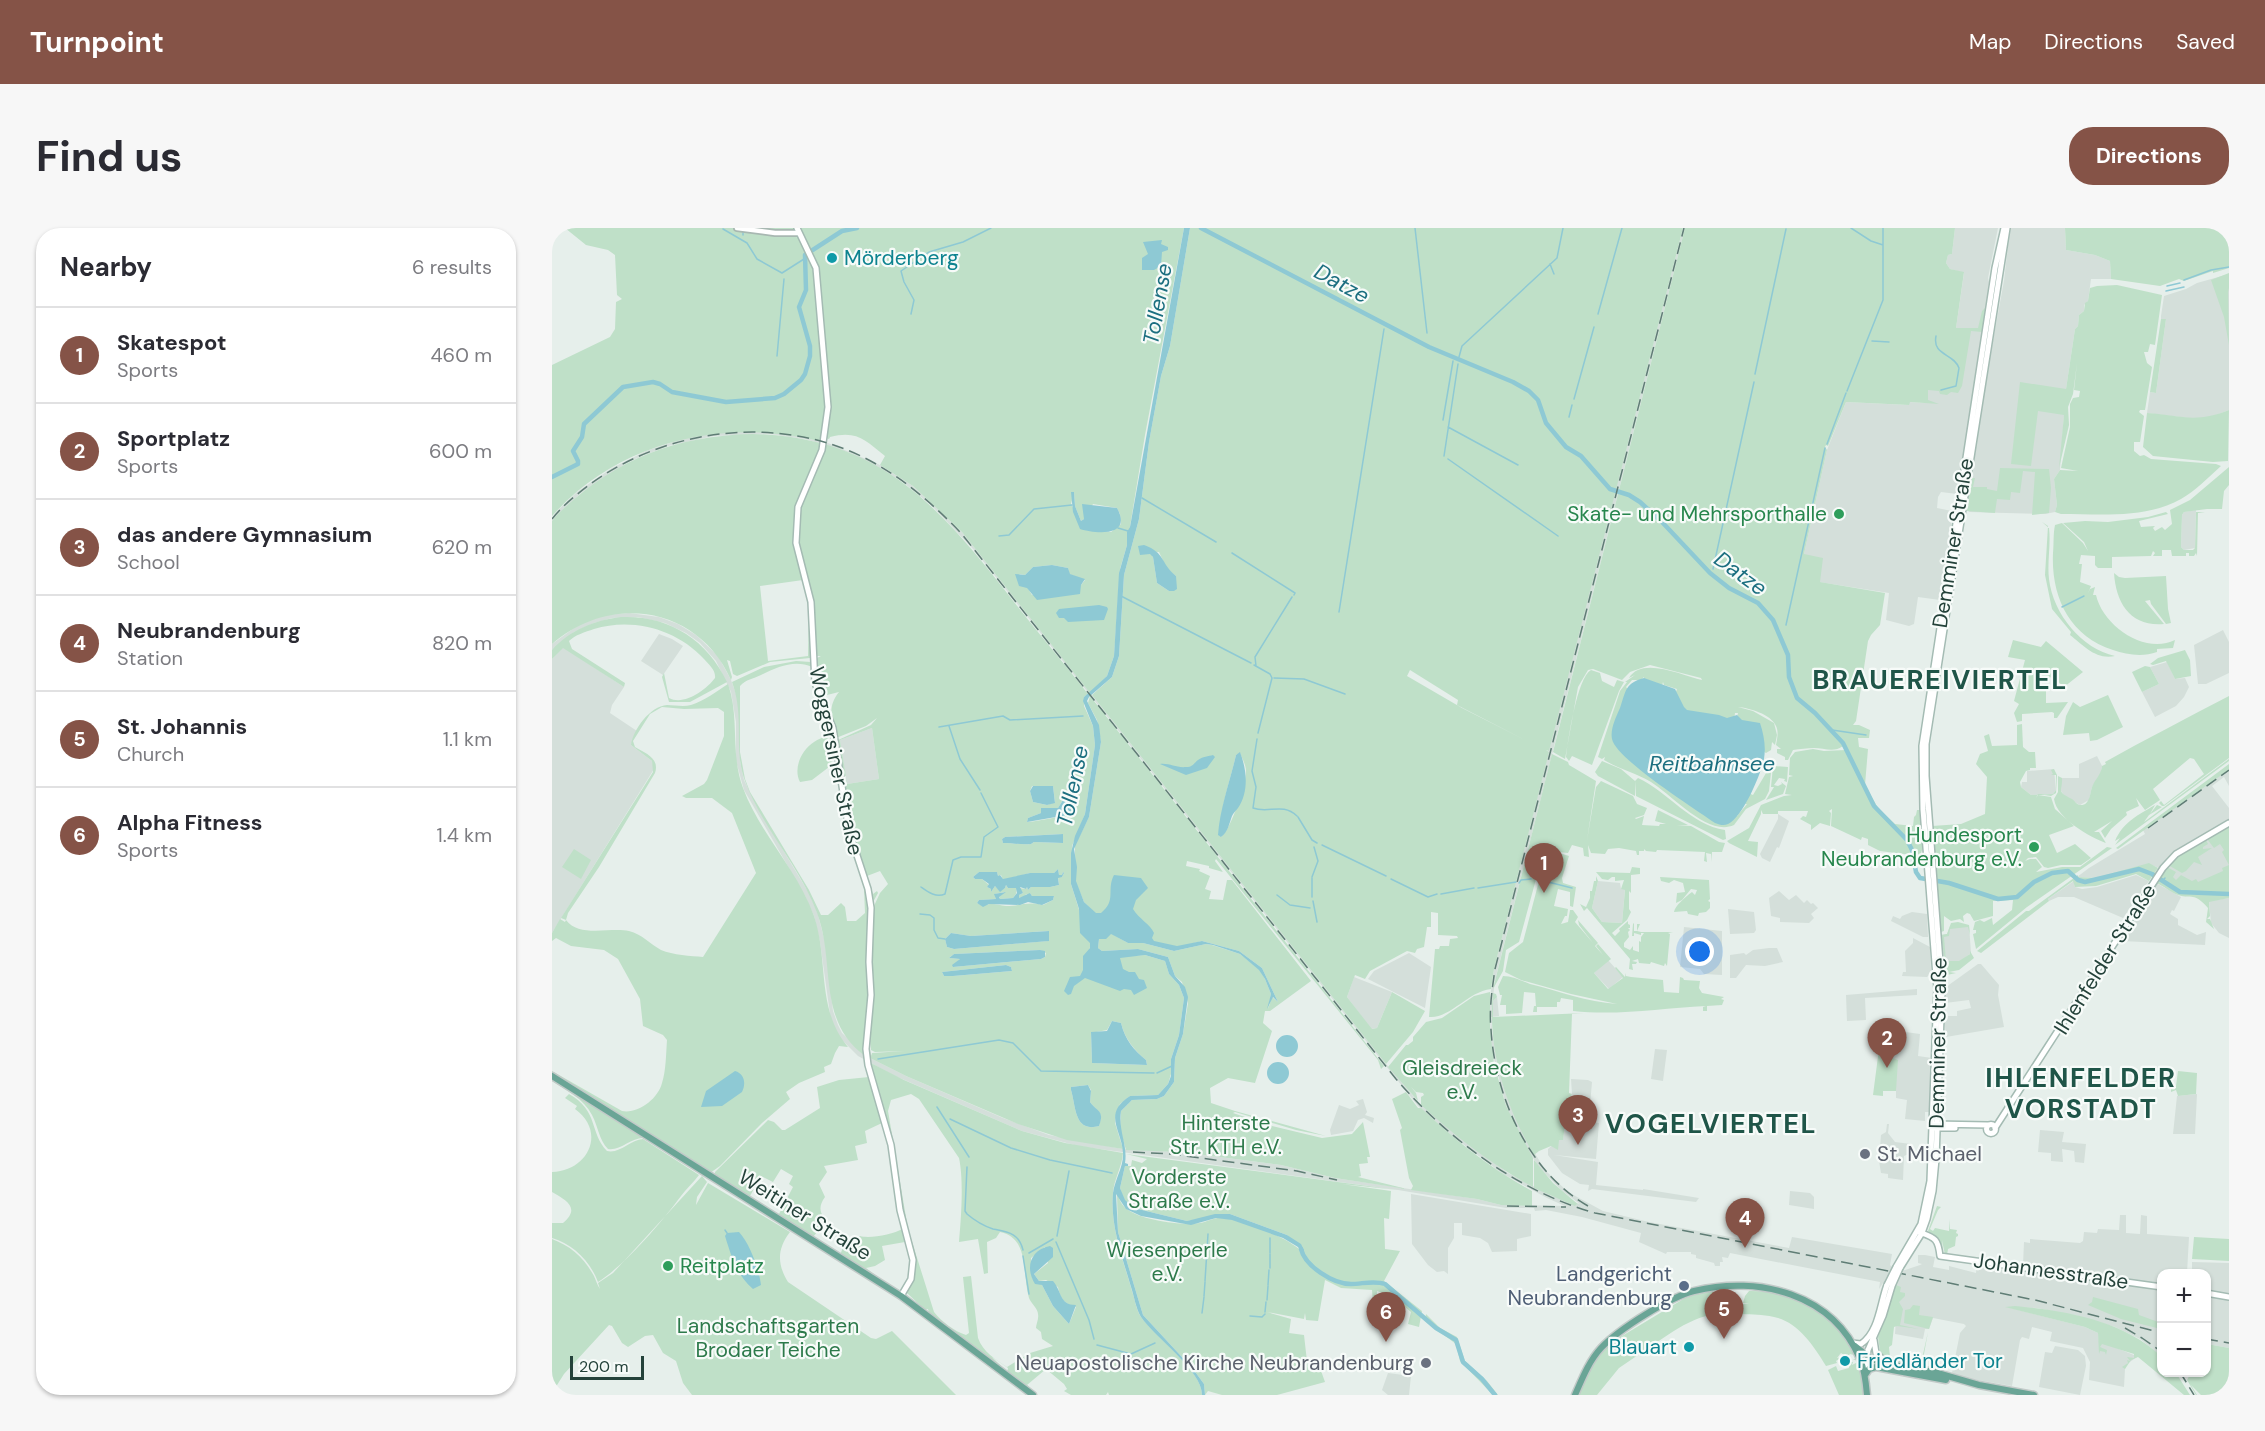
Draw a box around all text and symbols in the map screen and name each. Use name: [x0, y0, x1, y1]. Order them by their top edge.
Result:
text: Turnpoint: [30, 24, 164, 61]
text: Map: [1969, 28, 2011, 56]
text: Directions: [2044, 28, 2143, 56]
text: Saved: [2176, 28, 2235, 56]
button: Directions: [2069, 127, 2229, 185]
text: Find us: [36, 129, 182, 184]
place label: Mörderberg: [844, 244, 959, 272]
text: Nearby: [60, 250, 152, 284]
marker: Mörderberg: [825, 251, 839, 265]
text: 6 results: [412, 254, 492, 280]
water label: Datze: [1309, 257, 1374, 310]
water label: Tollense: [1136, 261, 1179, 347]
text: Skatespot: [117, 328, 226, 357]
text: 1: [76, 342, 83, 368]
text: 460 m: [430, 342, 492, 368]
text: Sports: [117, 357, 178, 383]
text: Sportplatz: [117, 424, 230, 453]
text: 2: [74, 438, 85, 464]
text: 600 m: [429, 438, 492, 464]
text: Sports: [117, 453, 178, 479]
street label: Demminer Straße: [1926, 456, 1980, 630]
place label: Skate- und Mehrsporthalle: [1567, 500, 1827, 528]
marker: Skate- und Mehrsporthalle: [1832, 507, 1846, 521]
text: das andere Gymnasium: [117, 520, 372, 549]
text: 3: [73, 534, 86, 560]
text: 620 m: [432, 534, 492, 560]
water label: Datze: [1708, 544, 1773, 602]
text: School: [117, 549, 180, 575]
text: Neubrandenburg: [117, 616, 301, 645]
text: 4: [73, 630, 86, 656]
text: 820 m: [432, 630, 492, 656]
text: Station: [117, 645, 183, 671]
district label: BRAUEREIVIERTEL: [1812, 662, 2068, 697]
street label: Woggersiner Straße: [802, 664, 870, 858]
text: St. Johannis: [117, 712, 247, 741]
text: 5: [73, 726, 86, 752]
text: 1.1 km: [443, 726, 492, 752]
text: Church: [117, 741, 184, 767]
water label: Tollense: [1050, 743, 1095, 829]
water label: Reitbahnsee: [1649, 749, 1775, 778]
text: Alpha Fitness: [117, 808, 263, 837]
place label: Hundesport Neubrandenburg e.V.: [1821, 821, 2022, 873]
text: 6: [73, 822, 86, 848]
text: 1.4 km: [436, 822, 492, 848]
text: Sports: [117, 837, 178, 863]
marker: Hundesport Neubrandenburg e.V.: [2027, 840, 2041, 854]
pin: 1: [1524, 844, 1564, 893]
street label: Ihlenfelder Straße: [2047, 878, 2163, 1040]
your location: [1685, 937, 1714, 966]
street label: Demminer Straße: [1923, 957, 1953, 1129]
pin: 2: [1868, 1018, 1906, 1068]
park label: Gleisdreieck e.V.: [1402, 1054, 1522, 1106]
district label: IHLENFELDER VORSTADT: [1985, 1060, 2177, 1126]
pin: 3: [1558, 1096, 1598, 1145]
district label: VOGELVIERTEL: [1605, 1106, 1817, 1141]
park label: Hinterste Str. KTH e.V.: [1170, 1109, 1282, 1161]
place label: St. Michael: [1877, 1140, 1982, 1168]
marker: St. Michael: [1858, 1147, 1872, 1161]
street label: Weitiner Straße: [733, 1163, 877, 1267]
park label: Vorderste Straße e.V.: [1128, 1163, 1230, 1215]
pin: 4: [1726, 1198, 1764, 1248]
park label: Wiesenperle e.V.: [1106, 1236, 1228, 1288]
street label: Johannesstraße: [1972, 1246, 2130, 1296]
place label: Reitplatz: [680, 1252, 764, 1280]
marker: Reitplatz: [661, 1259, 675, 1273]
place label: Landgericht Neubrandenburg: [1508, 1260, 1672, 1312]
map controls: [2157, 1269, 2211, 1377]
button: +: [2157, 1269, 2211, 1323]
marker: Landgericht Neubrandenburg: [1677, 1279, 1691, 1293]
pin: 5: [1704, 1290, 1744, 1339]
pin: 6: [1366, 1292, 1406, 1342]
park label: Landschaftsgarten Brodaer Teiche: [677, 1312, 859, 1364]
button: −: [2157, 1323, 2211, 1377]
place label: Blauart: [1609, 1333, 1677, 1361]
marker: Blauart: [1682, 1340, 1696, 1354]
place label: Friedländer Tor: [1857, 1347, 2003, 1375]
place label: Neuapostolische Kirche Neubrandenburg: [1015, 1349, 1414, 1377]
scale bar: [570, 1353, 644, 1380]
marker: Friedländer Tor: [1838, 1354, 1852, 1368]
text: 200 m: [579, 1356, 628, 1377]
marker: Neuapostolische Kirche Neubrandenburg: [1419, 1356, 1433, 1370]

